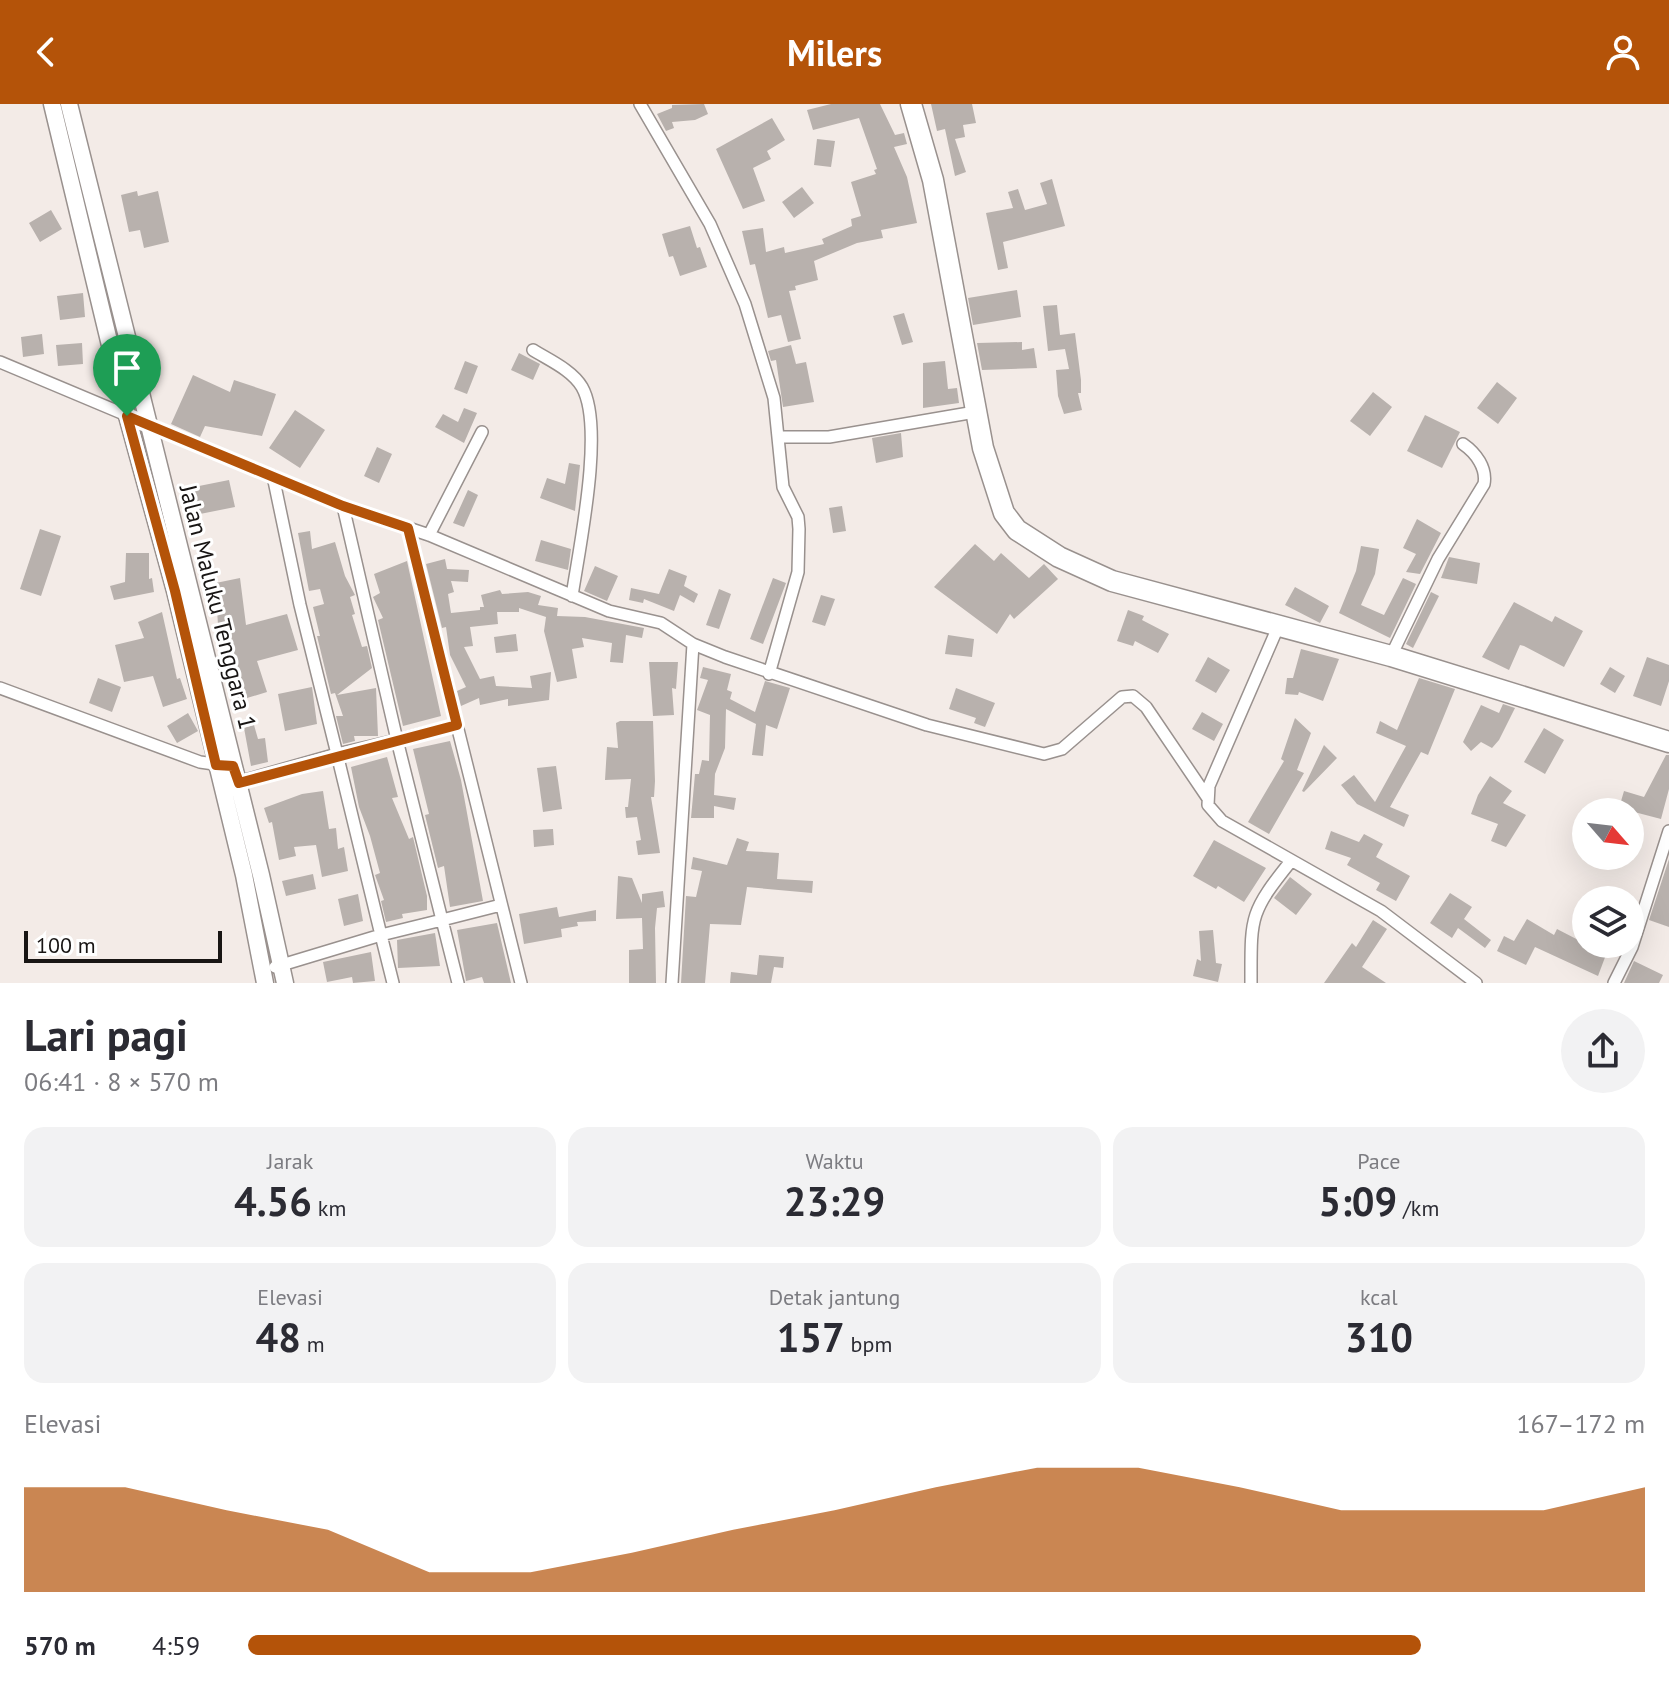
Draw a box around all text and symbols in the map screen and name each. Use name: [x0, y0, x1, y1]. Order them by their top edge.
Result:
text: Milers: [787, 29, 882, 76]
icon: back: [24, 30, 68, 74]
icon: person: [1601, 30, 1645, 74]
pin: [93, 334, 161, 416]
icon: arrive: [105, 346, 149, 390]
street label: Jalan Maluku Tenggara 1: [172, 480, 263, 733]
north arrow: [1572, 798, 1644, 870]
map controls: [1572, 798, 1644, 958]
button: layers: [1572, 886, 1644, 958]
scale bar: [24, 927, 222, 963]
text: 100 m: [36, 931, 96, 959]
text: Lari pagi: [24, 1006, 188, 1063]
button: share: [1561, 1009, 1645, 1093]
text: 06:41 · 8 × 570 m: [24, 1065, 219, 1098]
text: Jarak: [267, 1147, 313, 1175]
text: Waktu: [805, 1147, 864, 1175]
text: Pace: [1357, 1147, 1400, 1175]
text: 4.56: [234, 1175, 312, 1227]
text: 23:29: [784, 1175, 885, 1227]
text: 5:09: [1318, 1175, 1397, 1227]
text: km: [312, 1194, 346, 1222]
text: /km: [1397, 1194, 1439, 1222]
text: Elevasi: [257, 1283, 323, 1311]
text: Detak jantung: [769, 1283, 900, 1311]
text: kcal: [1360, 1283, 1398, 1311]
text: 48: [256, 1311, 301, 1363]
text: 157: [777, 1311, 845, 1363]
text: 310: [1345, 1311, 1413, 1363]
text: m: [301, 1330, 325, 1358]
text: bpm: [845, 1330, 892, 1358]
text: Elevasi: [24, 1407, 102, 1440]
text: 167–172 m: [1516, 1407, 1645, 1440]
text: 570 m: [24, 1629, 96, 1662]
text: 4:59: [152, 1629, 200, 1662]

